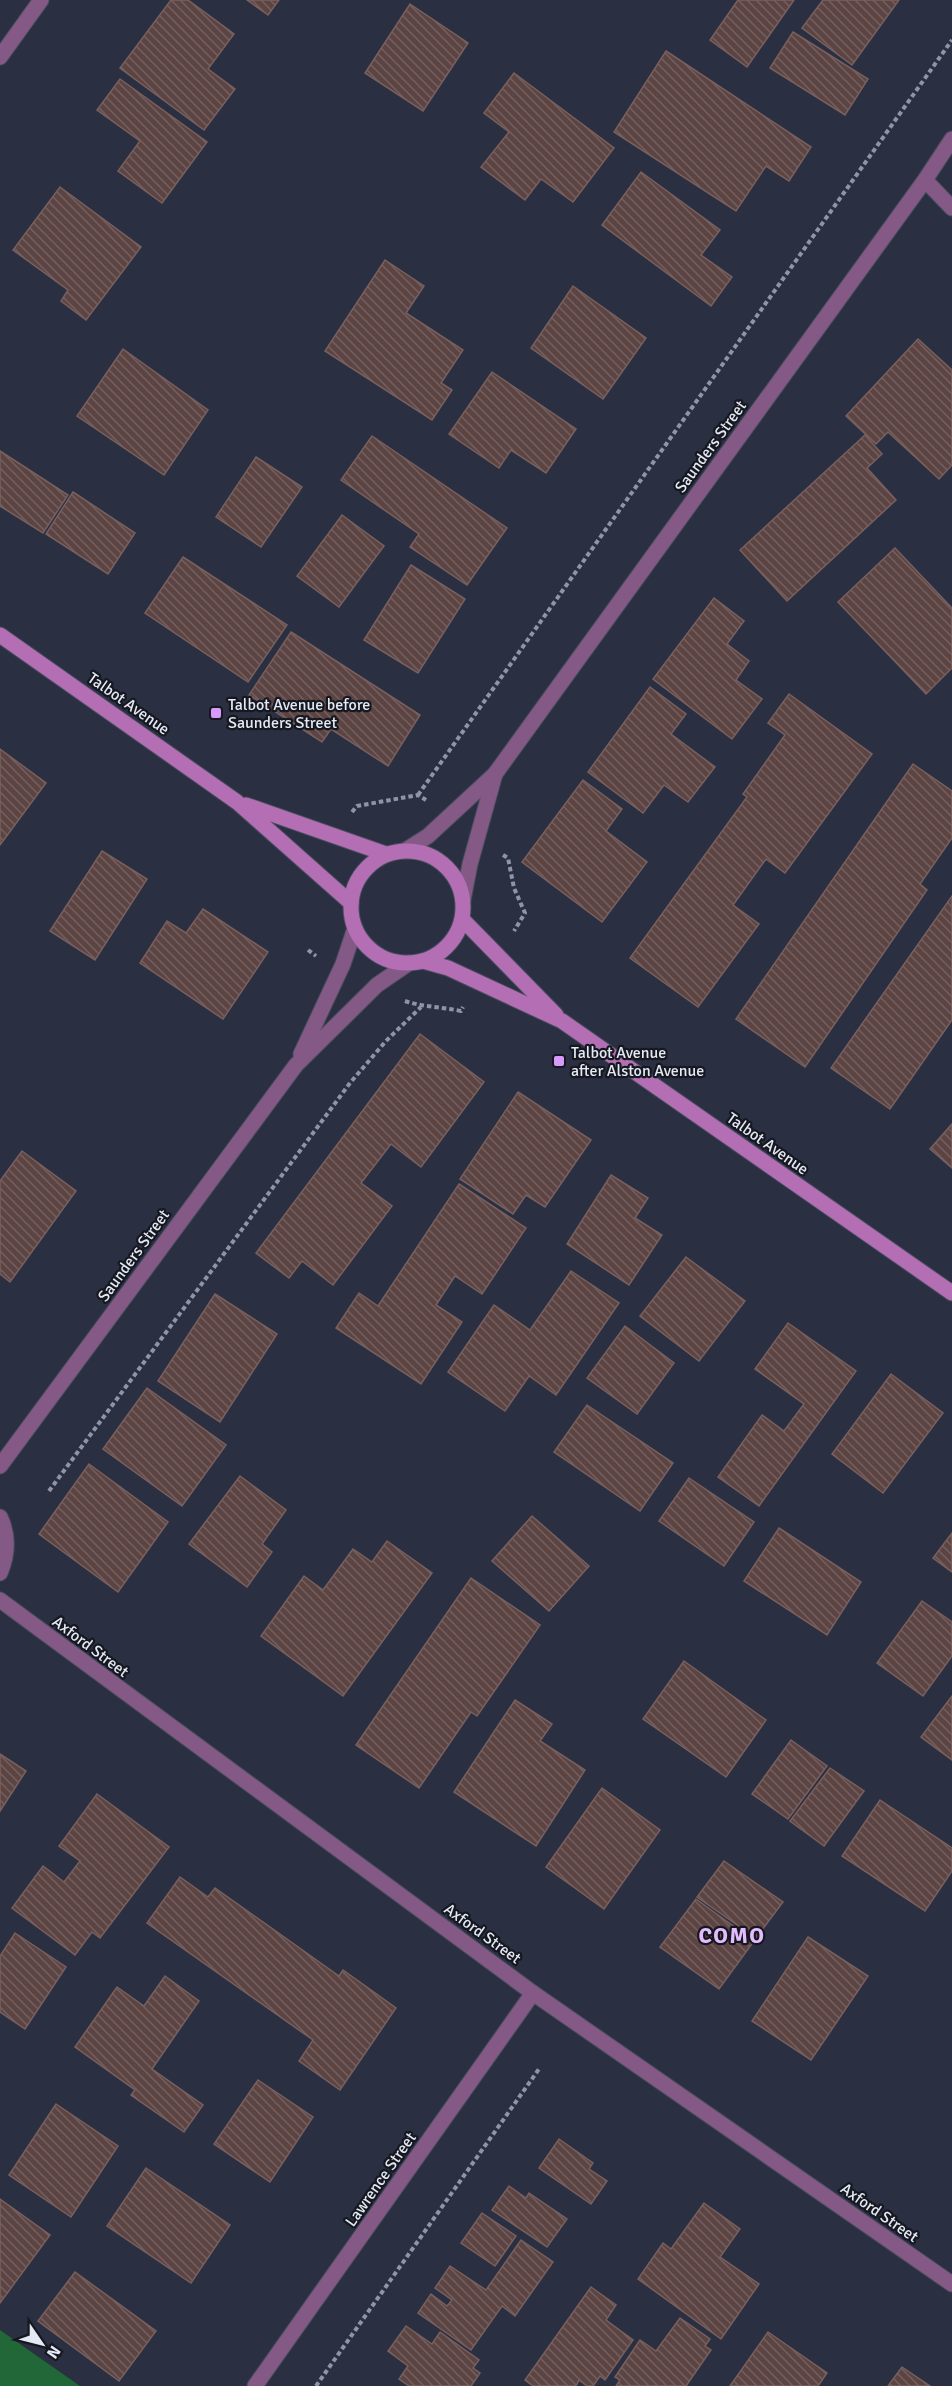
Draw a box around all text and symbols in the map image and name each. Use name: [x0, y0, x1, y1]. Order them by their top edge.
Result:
street label: Saunders Street: [671, 396, 751, 497]
street label: Talbot Avenue: [84, 668, 173, 739]
place label: Talbot Avenue before Saunders Street: [228, 695, 370, 733]
marker: Talbot Avenue before Saunders Street: [209, 706, 223, 720]
place label: Talbot Avenue after Alston Avenue: [571, 1043, 704, 1081]
marker: Talbot Avenue after Alston Avenue: [552, 1054, 566, 1068]
street label: Talbot Avenue: [723, 1108, 812, 1179]
street label: Saunders Street: [94, 1205, 174, 1306]
street label: Axford Street: [48, 1612, 133, 1682]
street label: Axford Street: [440, 1899, 525, 1969]
district label: COMO: [699, 1922, 765, 1949]
street label: Lawrence Street: [341, 2128, 421, 2231]
street label: Axford Street: [837, 2179, 922, 2247]
north arrow: [12, 2314, 72, 2374]
text: N: [42, 2342, 65, 2362]

